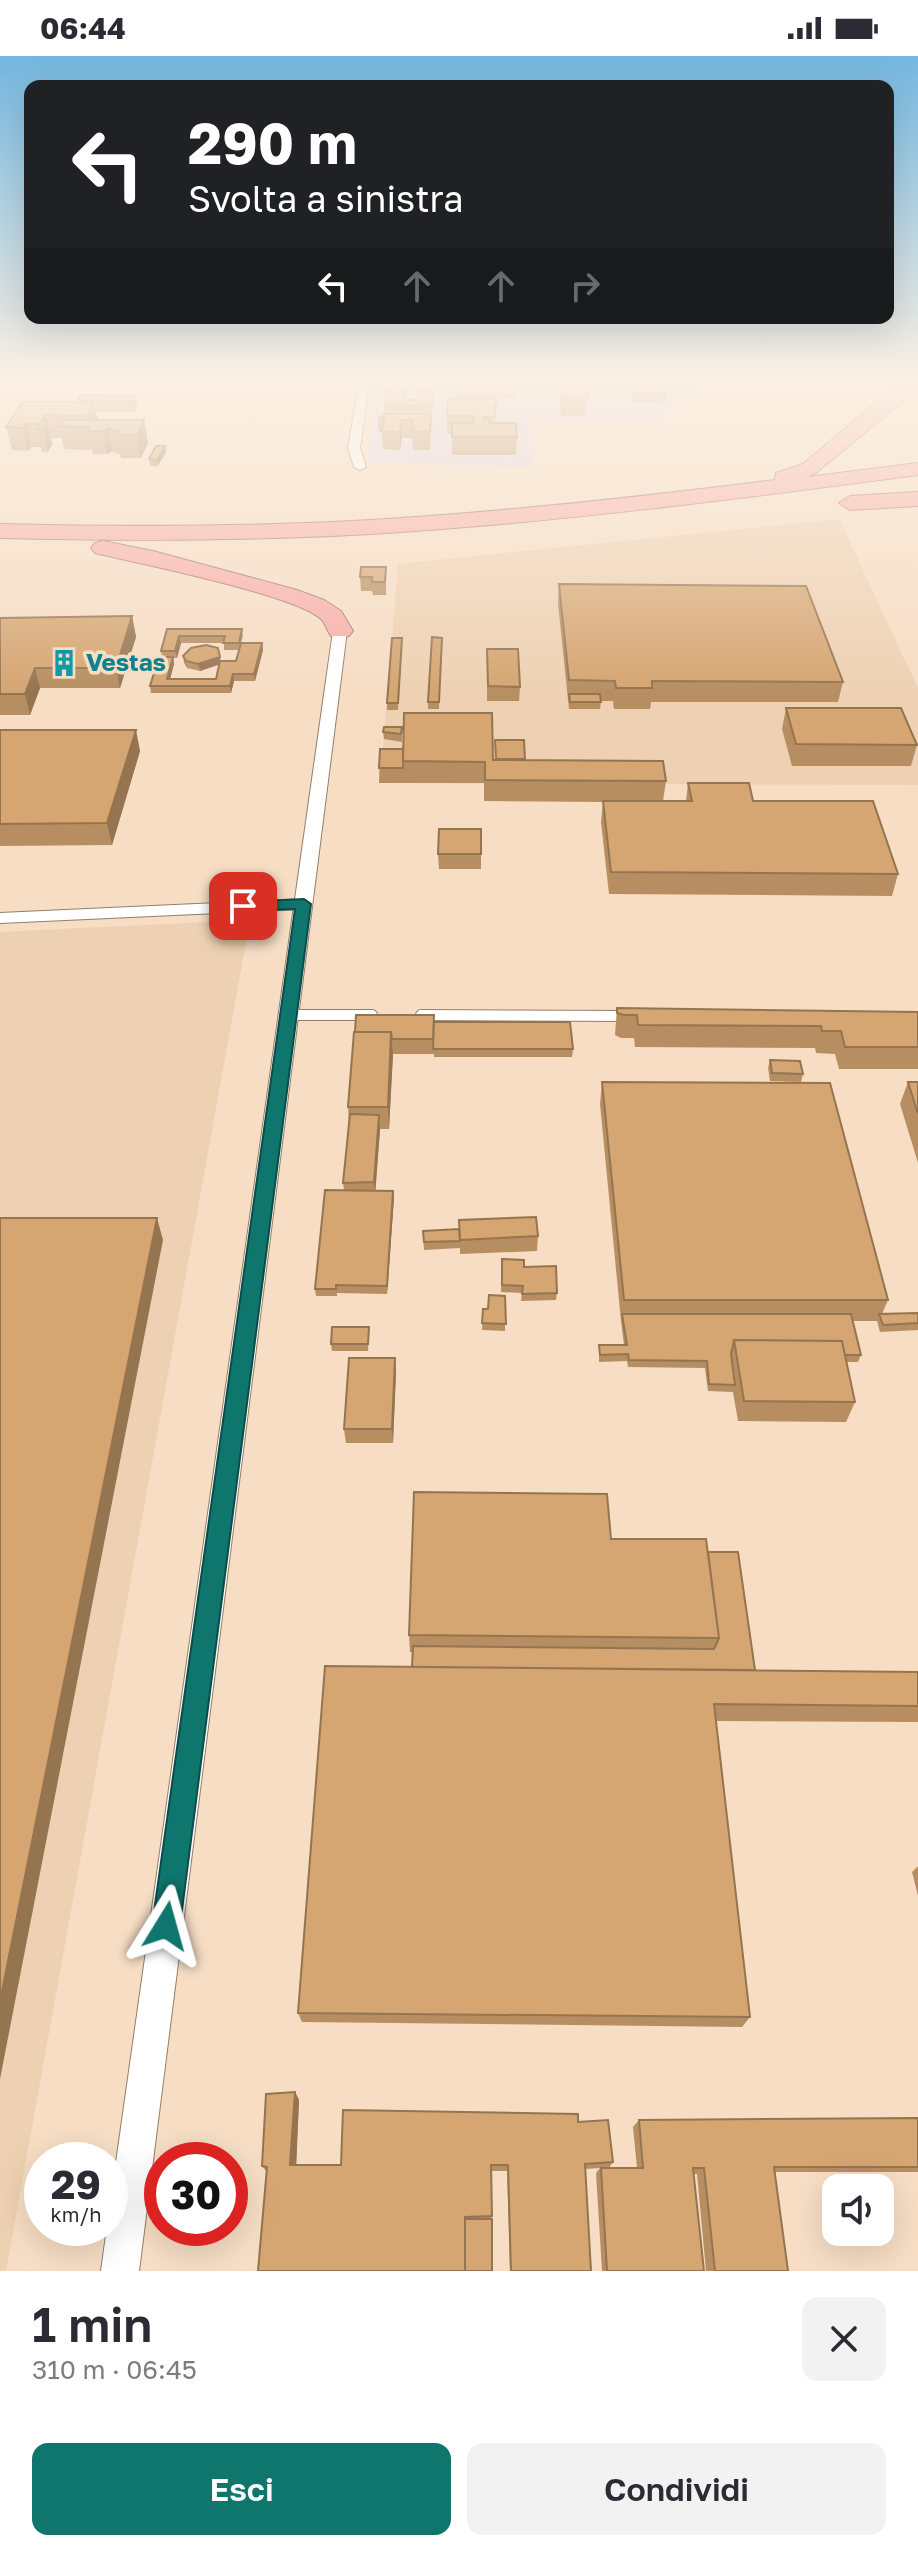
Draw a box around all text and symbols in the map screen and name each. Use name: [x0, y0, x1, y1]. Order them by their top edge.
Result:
text: 06:44: [40, 10, 126, 46]
text: 290 m: [188, 109, 357, 176]
icon: left: [56, 112, 160, 216]
text: Svolta a sinistra: [188, 177, 464, 220]
icon: left: [311, 264, 355, 308]
icon: ahead: [395, 264, 439, 308]
icon: ahead: [479, 264, 523, 308]
icon: right: [563, 264, 607, 308]
place label: Vestas: [86, 647, 166, 676]
building icon: Vestas: [49, 648, 79, 678]
pin: [209, 872, 277, 940]
icon: arrive: [221, 884, 265, 928]
position arrow: [124, 1884, 208, 1968]
speed limit sign: 30: [144, 2142, 248, 2246]
text: 29: [51, 2160, 101, 2208]
map controls: [822, 2174, 894, 2246]
button: sound: [822, 2174, 894, 2246]
text: km/h: [51, 2202, 101, 2226]
text: 1 min: [32, 2295, 152, 2353]
button: close: [802, 2297, 886, 2381]
text: 310 m · 06:45: [32, 2354, 197, 2385]
button: Esci: [32, 2443, 451, 2535]
button: Condividi: [467, 2443, 886, 2535]

